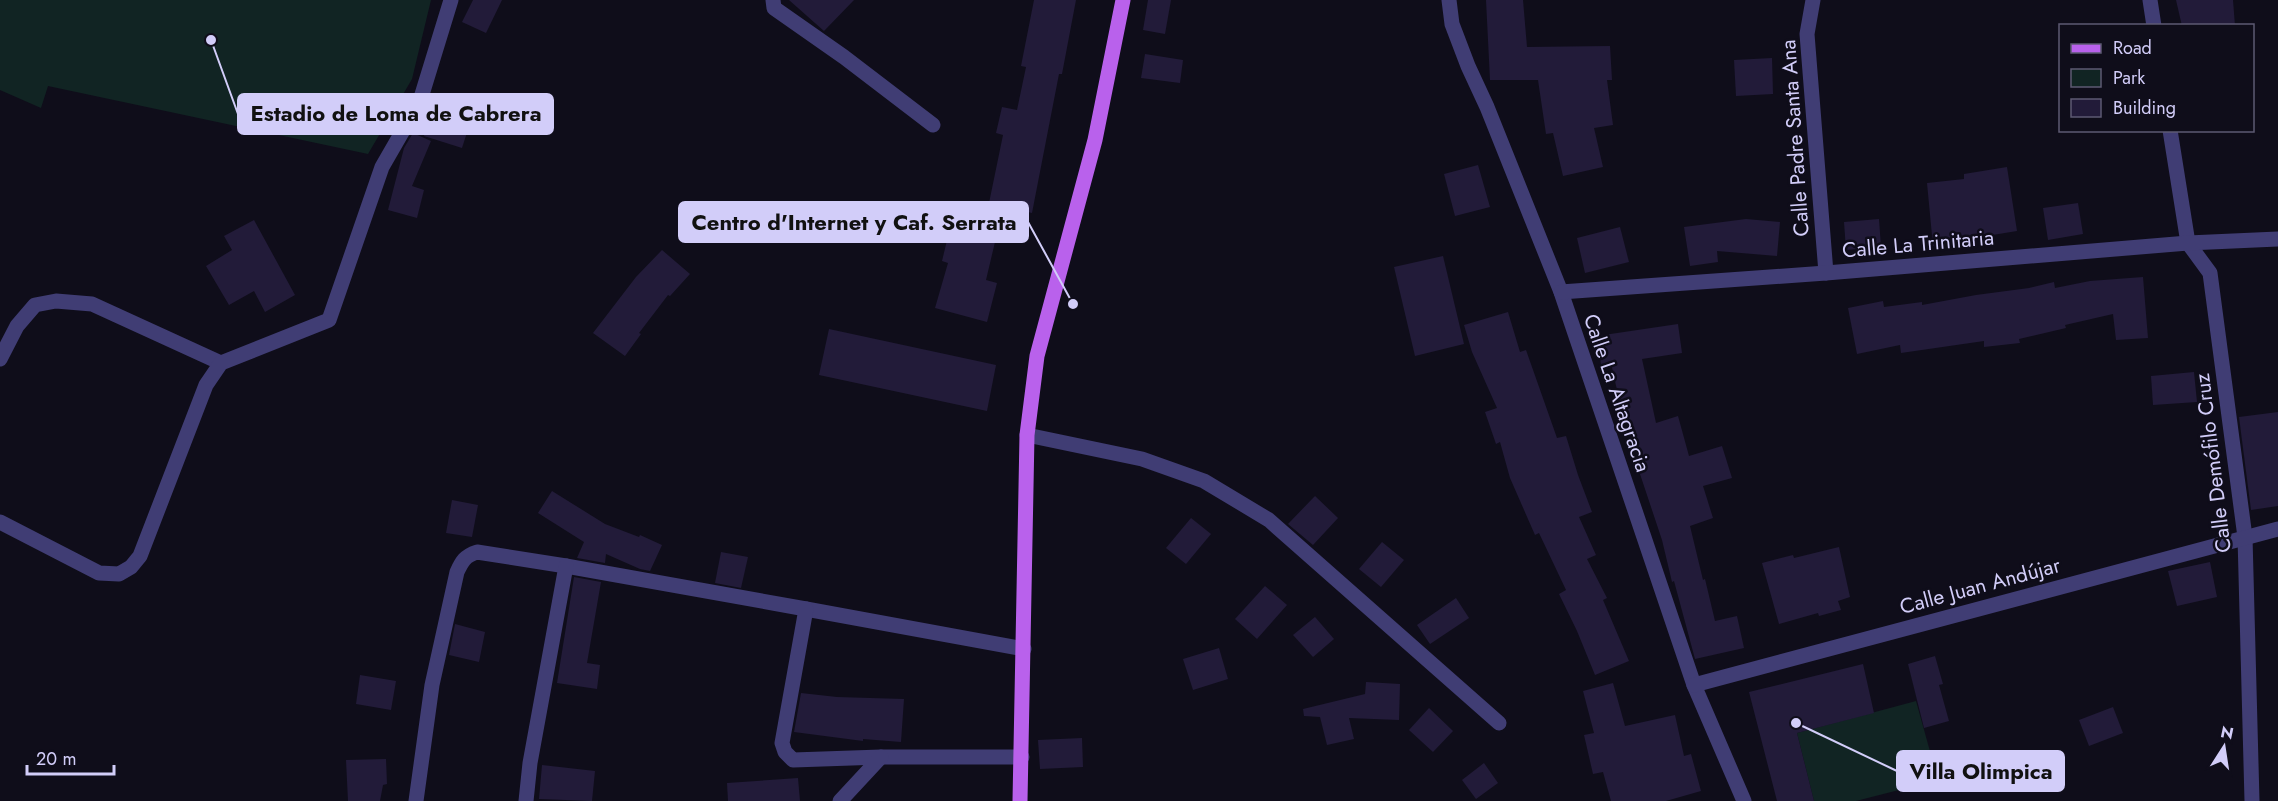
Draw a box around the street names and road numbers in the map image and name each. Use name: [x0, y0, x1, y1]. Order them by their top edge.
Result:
street label: Calle Padre Santa Ana: [1773, 39, 1817, 237]
street label: Calle La Trinitaria: [1841, 222, 1995, 266]
street label: Calle La Altagracia: [1576, 310, 1658, 476]
street label: Calle Demófilo Cruz: [2187, 371, 2239, 554]
street label: Calle Juan Andújar: [1896, 550, 2064, 622]

